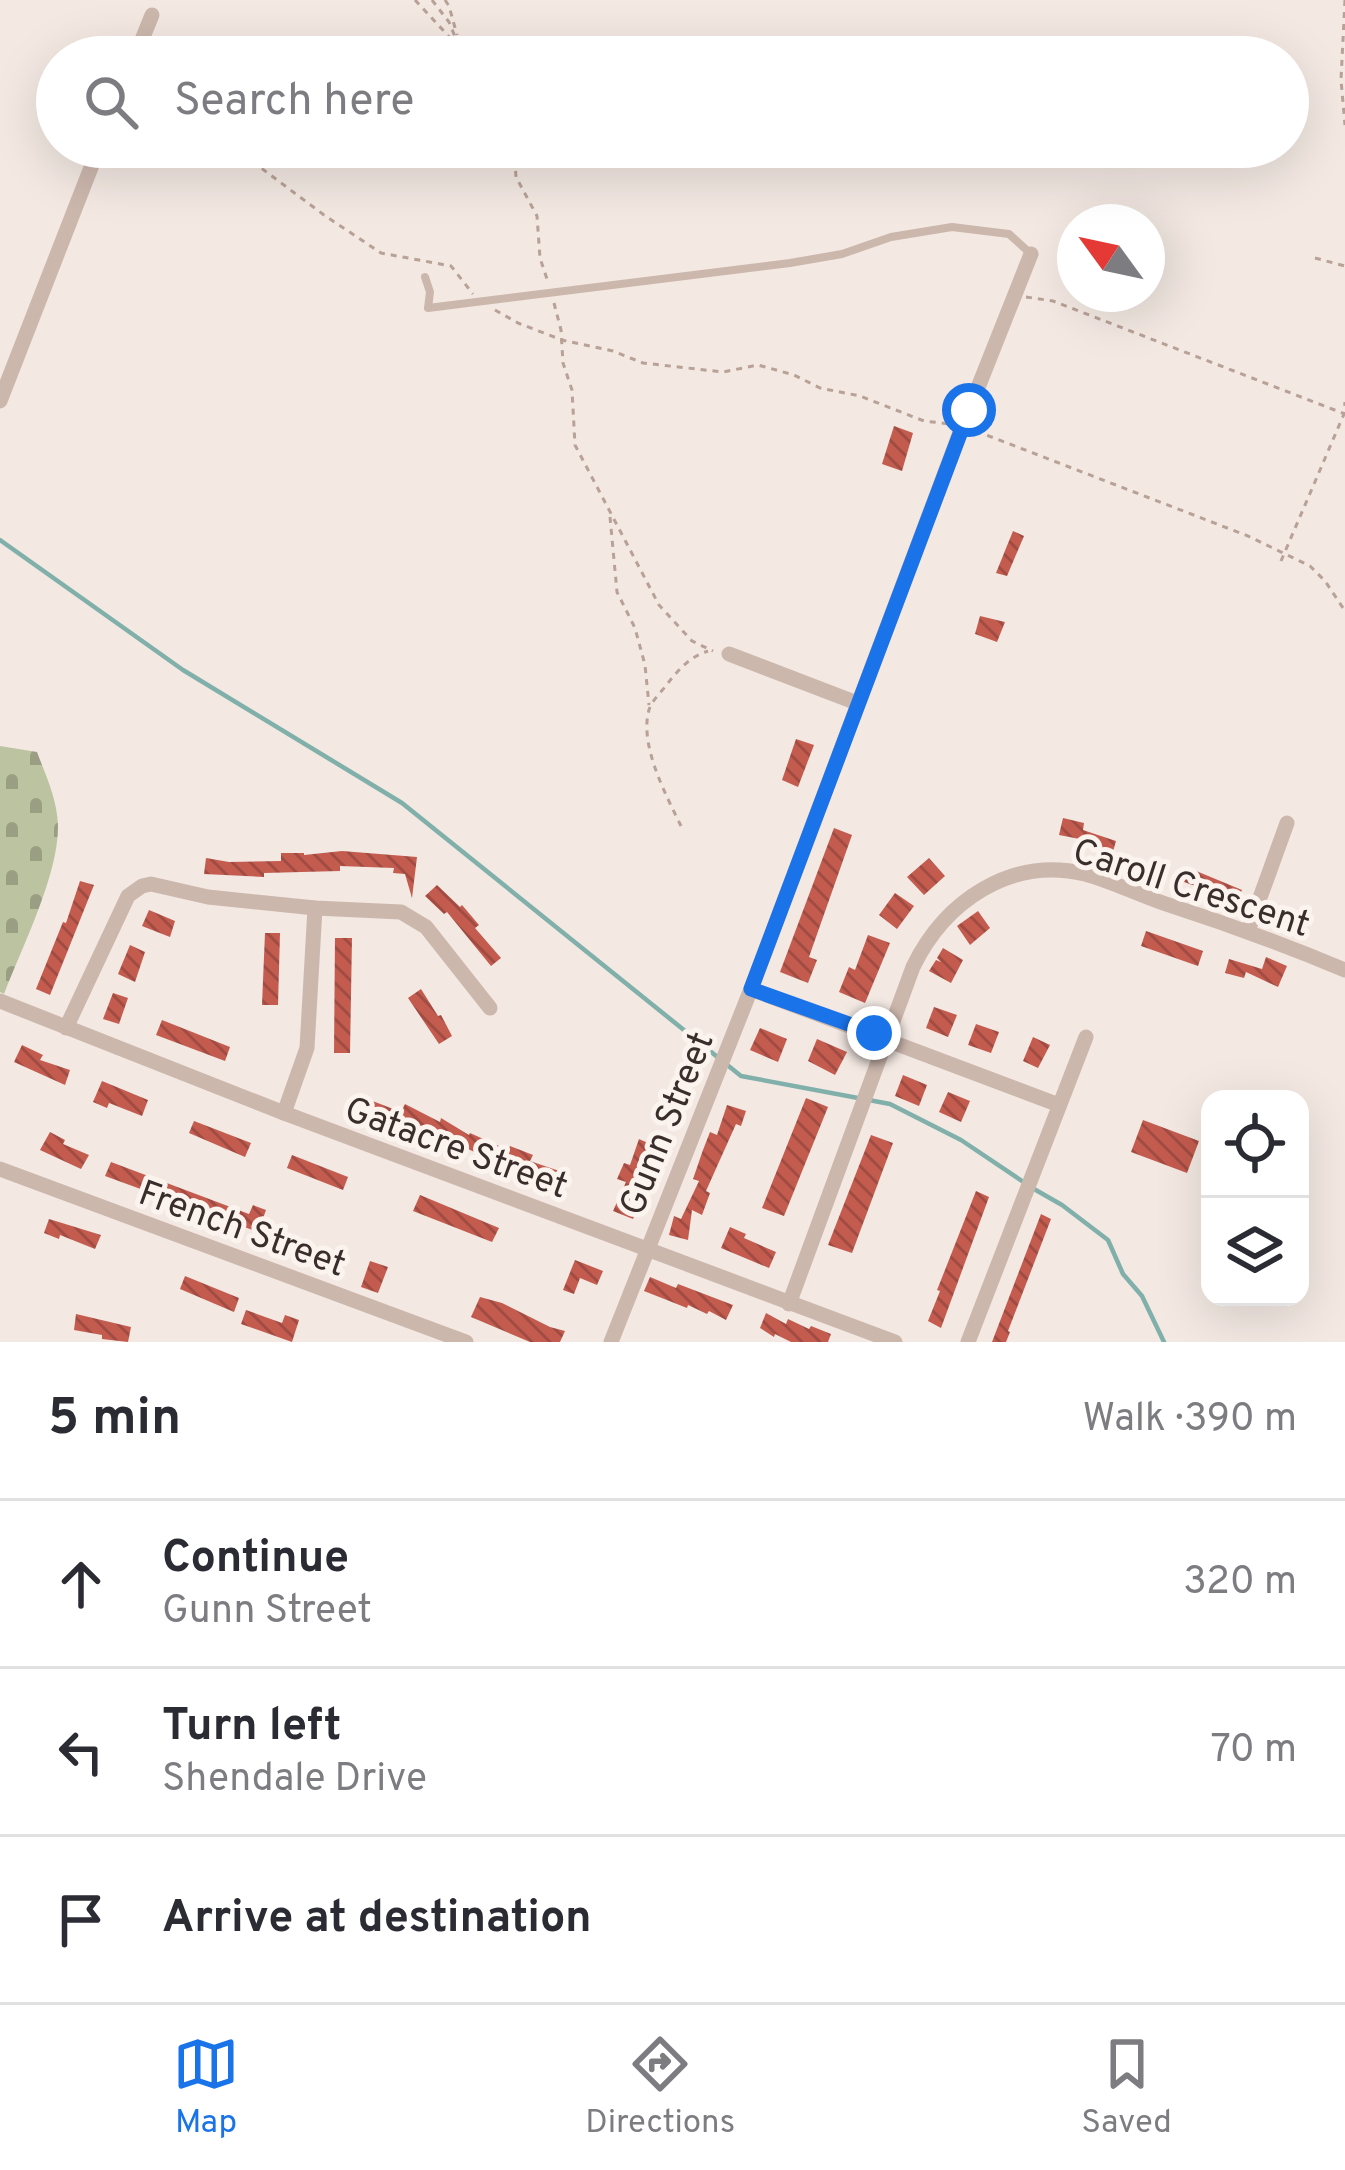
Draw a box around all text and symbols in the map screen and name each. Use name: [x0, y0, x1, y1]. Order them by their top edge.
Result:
search box: [36, 36, 1309, 168]
icon: search: [78, 69, 144, 135]
text: Search here: [174, 74, 414, 131]
north arrow: [1057, 204, 1165, 312]
route start: [942, 383, 996, 437]
street label: Caroll Crescent: [1066, 830, 1315, 950]
route end: [847, 1006, 901, 1060]
street label: Gunn Street: [611, 1026, 726, 1223]
street label: Gatacre Street: [338, 1088, 573, 1211]
map controls: [1201, 1090, 1309, 1306]
button: locate: [1201, 1090, 1309, 1198]
street label: French Street: [132, 1172, 351, 1289]
button: layers: [1201, 1198, 1309, 1306]
text: 5 min: [48, 1388, 181, 1453]
text: Walk · 390 m: [1083, 1396, 1297, 1445]
text: Continue: [162, 1531, 349, 1588]
icon: ahead: [48, 1551, 114, 1617]
text: 320 m: [1183, 1559, 1297, 1608]
text: Gunn Street: [162, 1588, 372, 1637]
text: Turn left: [162, 1699, 341, 1756]
icon: left: [48, 1719, 114, 1785]
text: 70 m: [1211, 1727, 1297, 1776]
text: Shendale Drive: [162, 1756, 427, 1805]
icon: arrive: [48, 1887, 114, 1953]
text: Arrive at destination: [162, 1891, 592, 1948]
tab: Map: [173, 2031, 239, 2145]
tab: Directions: [585, 2031, 735, 2145]
tab: Saved: [1081, 2031, 1172, 2145]

